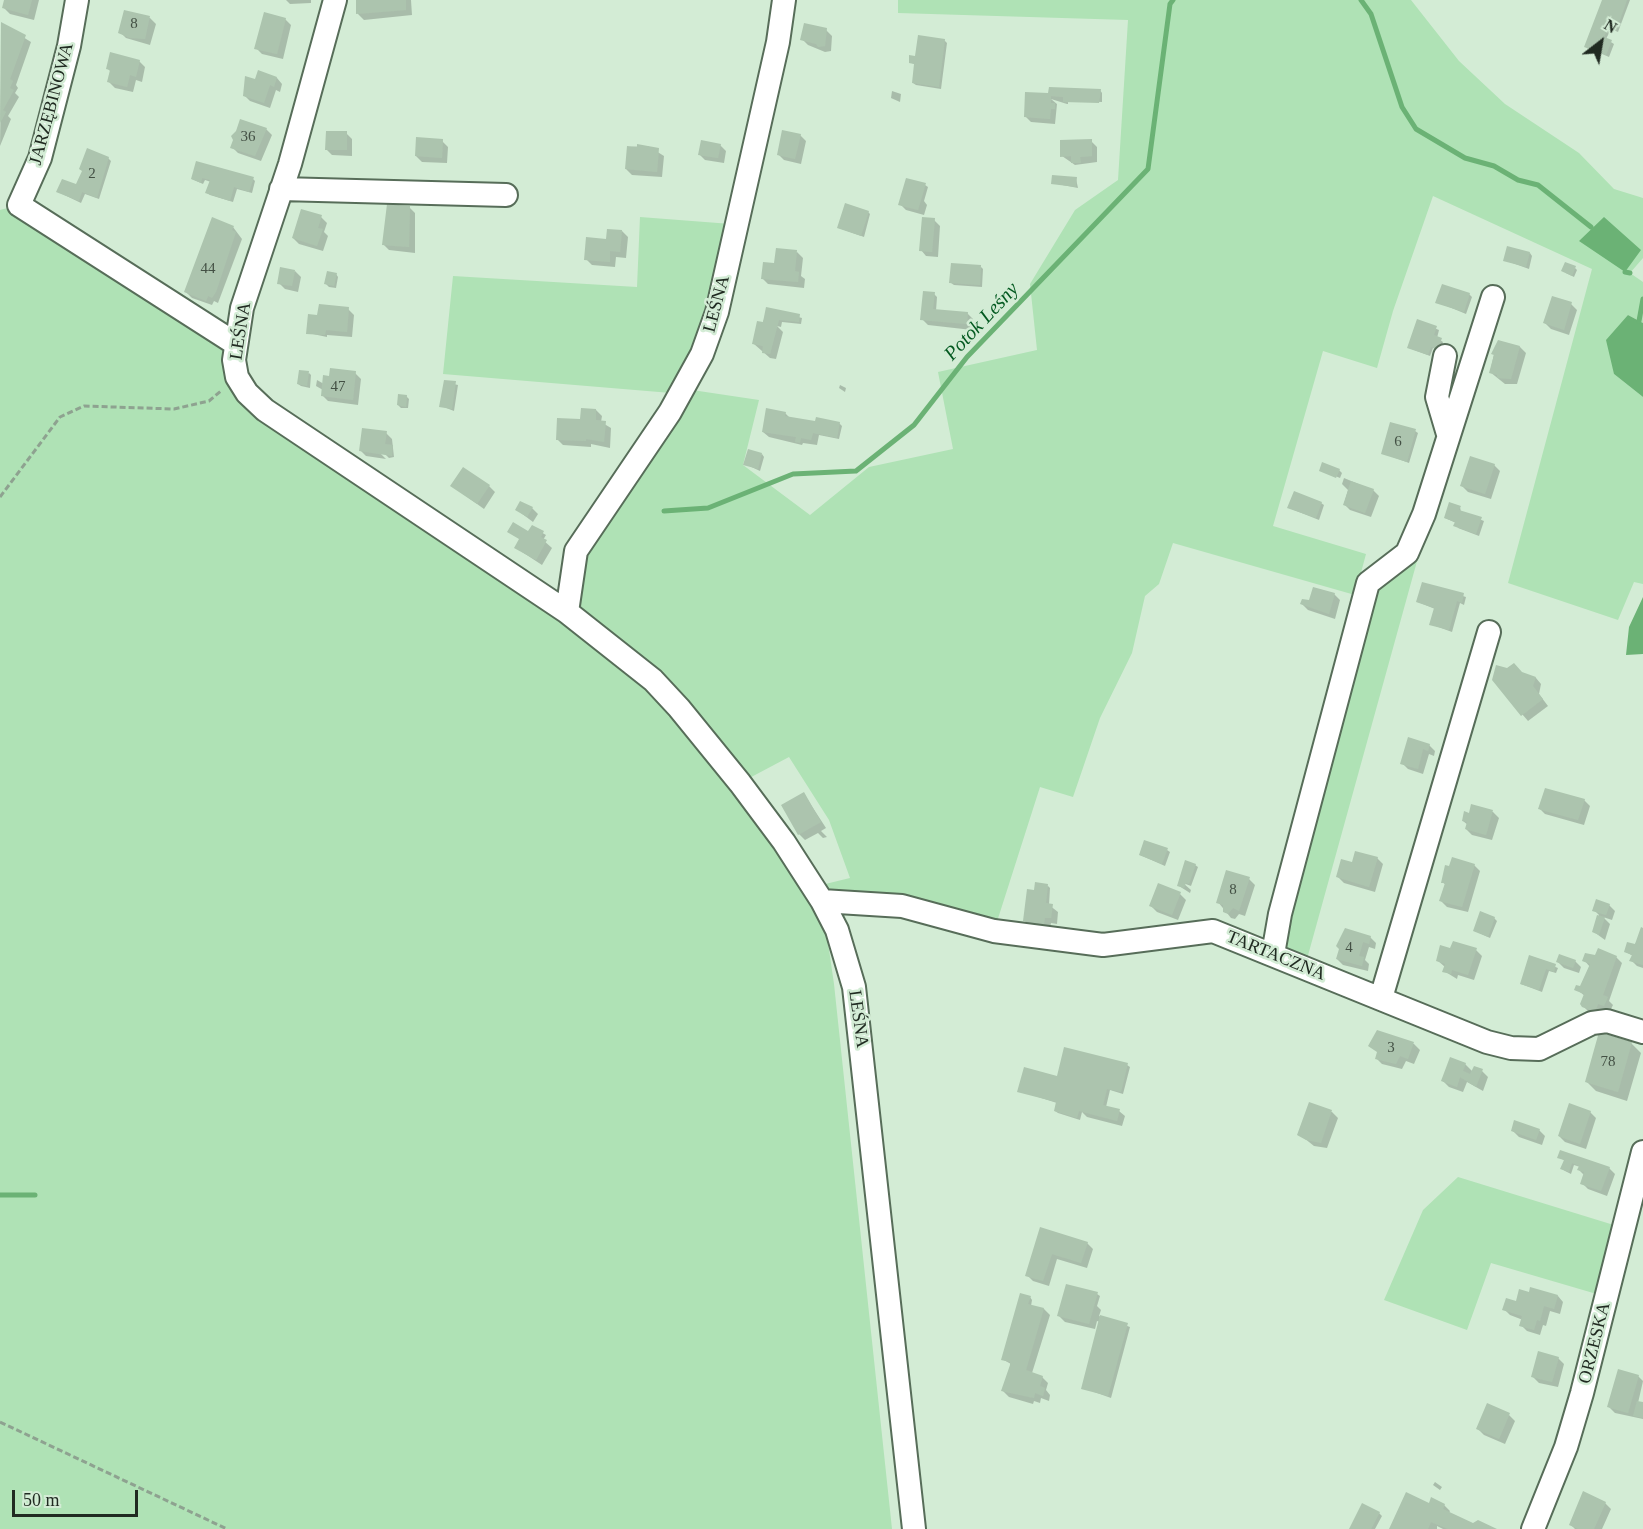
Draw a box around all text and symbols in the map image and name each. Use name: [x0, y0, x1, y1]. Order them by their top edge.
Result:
north arrow: [1571, 12, 1631, 72]
house number: 8: [130, 15, 138, 33]
text: N: [1601, 16, 1620, 36]
street label: JARZĘBINOWA: [25, 40, 79, 168]
house number: 36: [240, 128, 256, 146]
house number: 2: [88, 165, 96, 183]
house number: 44: [200, 260, 216, 278]
street label: LEŚNA: [699, 273, 735, 335]
water label: Potok Leśny: [940, 278, 1024, 366]
street label: LEŚNA: [226, 301, 256, 361]
house number: 47: [330, 378, 346, 396]
house number: 6: [1394, 433, 1402, 451]
house number: 8: [1229, 881, 1237, 899]
street label: TARTACZNA: [1223, 926, 1329, 986]
house number: 4: [1345, 939, 1353, 957]
street label: LEŚNA: [843, 989, 873, 1049]
house number: 3: [1387, 1039, 1395, 1057]
house number: 78: [1600, 1053, 1616, 1071]
street label: ORZESKA: [1574, 1300, 1616, 1386]
scale bar: [15, 1478, 141, 1516]
text: 50 m: [23, 1490, 60, 1510]

